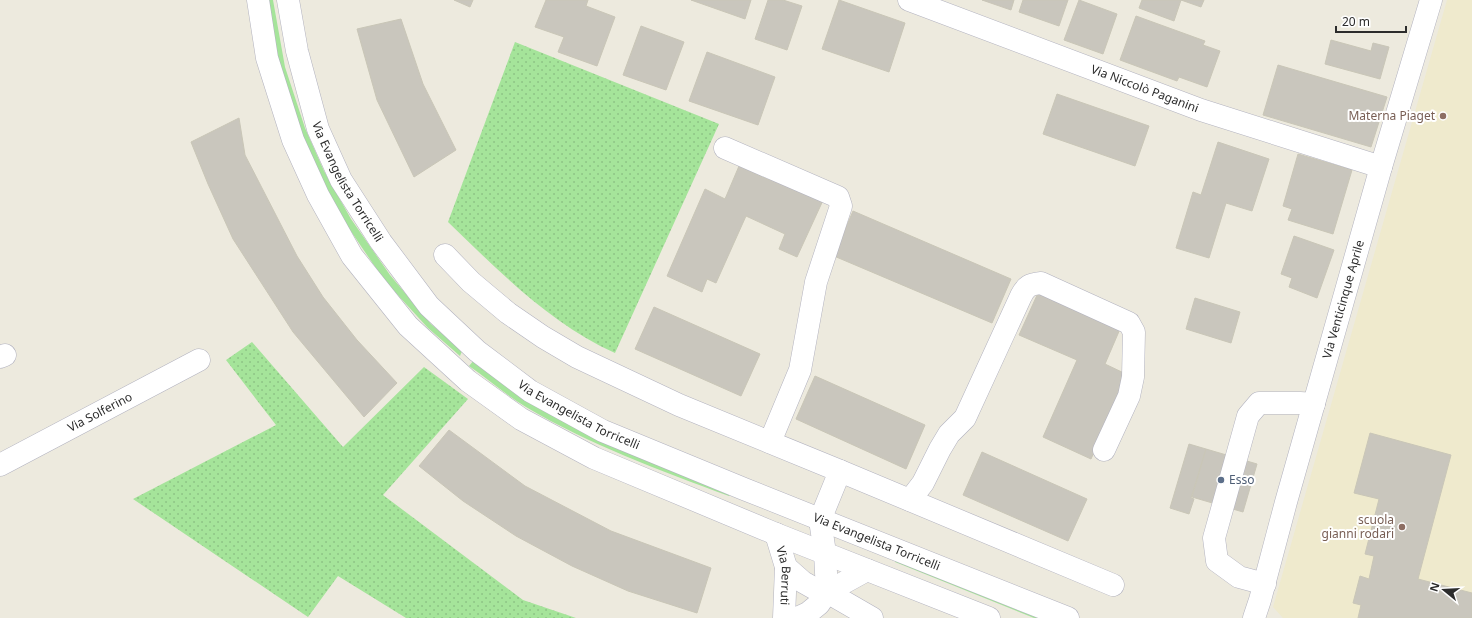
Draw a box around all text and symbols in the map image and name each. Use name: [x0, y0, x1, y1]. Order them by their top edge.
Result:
scale bar: [1336, 8, 1406, 34]
text: 20 m: [1342, 13, 1370, 30]
street label: Via Niccolò Paganini: [1089, 60, 1201, 116]
place label: Materna Piaget: [1348, 107, 1436, 124]
marker: Materna Piaget: [1438, 111, 1448, 121]
street label: Via Evangelista Torricelli: [308, 120, 388, 245]
street label: Via Venticinque Aprile: [1318, 238, 1368, 361]
street label: Via Evangelista Torricelli: [515, 376, 643, 453]
street label: Via Solferino: [64, 388, 135, 436]
place label: Esso: [1229, 471, 1254, 488]
marker: Esso: [1216, 475, 1226, 485]
street label: Via Evangelista Torricelli: [811, 508, 943, 574]
place label: scuola gianni rodari: [1322, 511, 1394, 542]
marker: scuola gianni rodari: [1397, 522, 1407, 532]
street label: Via Berruti: [772, 544, 795, 606]
north arrow: [1424, 570, 1464, 610]
text: N: [1425, 580, 1443, 593]

